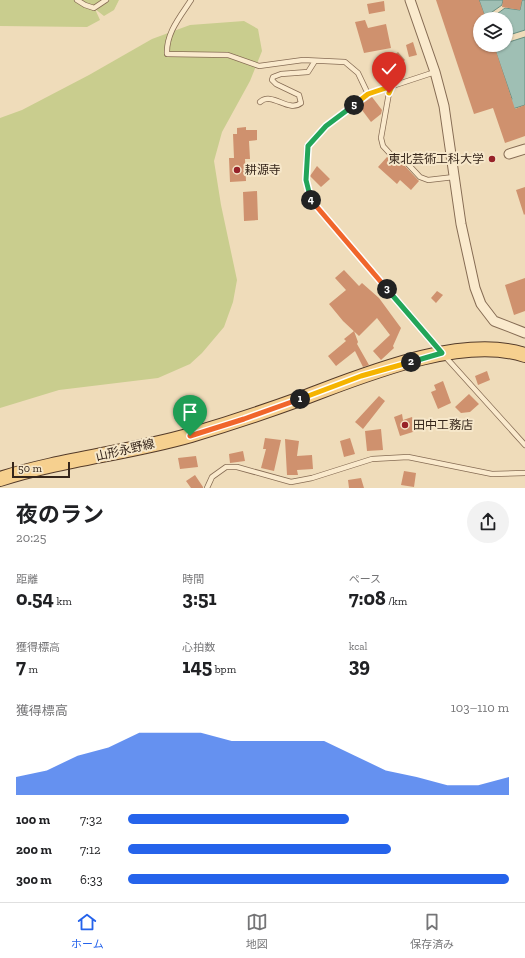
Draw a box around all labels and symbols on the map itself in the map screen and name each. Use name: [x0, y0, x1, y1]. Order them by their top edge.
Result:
pin: [372, 52, 406, 93]
pin: 5: [344, 95, 364, 115]
place label: 東北芸術工科大学: [388, 152, 484, 166]
marker: 東北芸術工科大学: [487, 154, 497, 164]
place label: 耕源寺: [245, 163, 281, 177]
marker: 耕源寺: [232, 165, 242, 175]
pin: 4: [301, 190, 321, 210]
pin: 3: [377, 279, 397, 299]
pin: 2: [401, 352, 421, 372]
pin: 1: [290, 389, 310, 409]
pin: [173, 395, 207, 436]
place label: 田中工務店: [413, 418, 473, 432]
marker: 田中工務店: [400, 420, 410, 430]
street label: 山形永野線: [94, 436, 156, 464]
scale bar: [12, 460, 70, 479]

